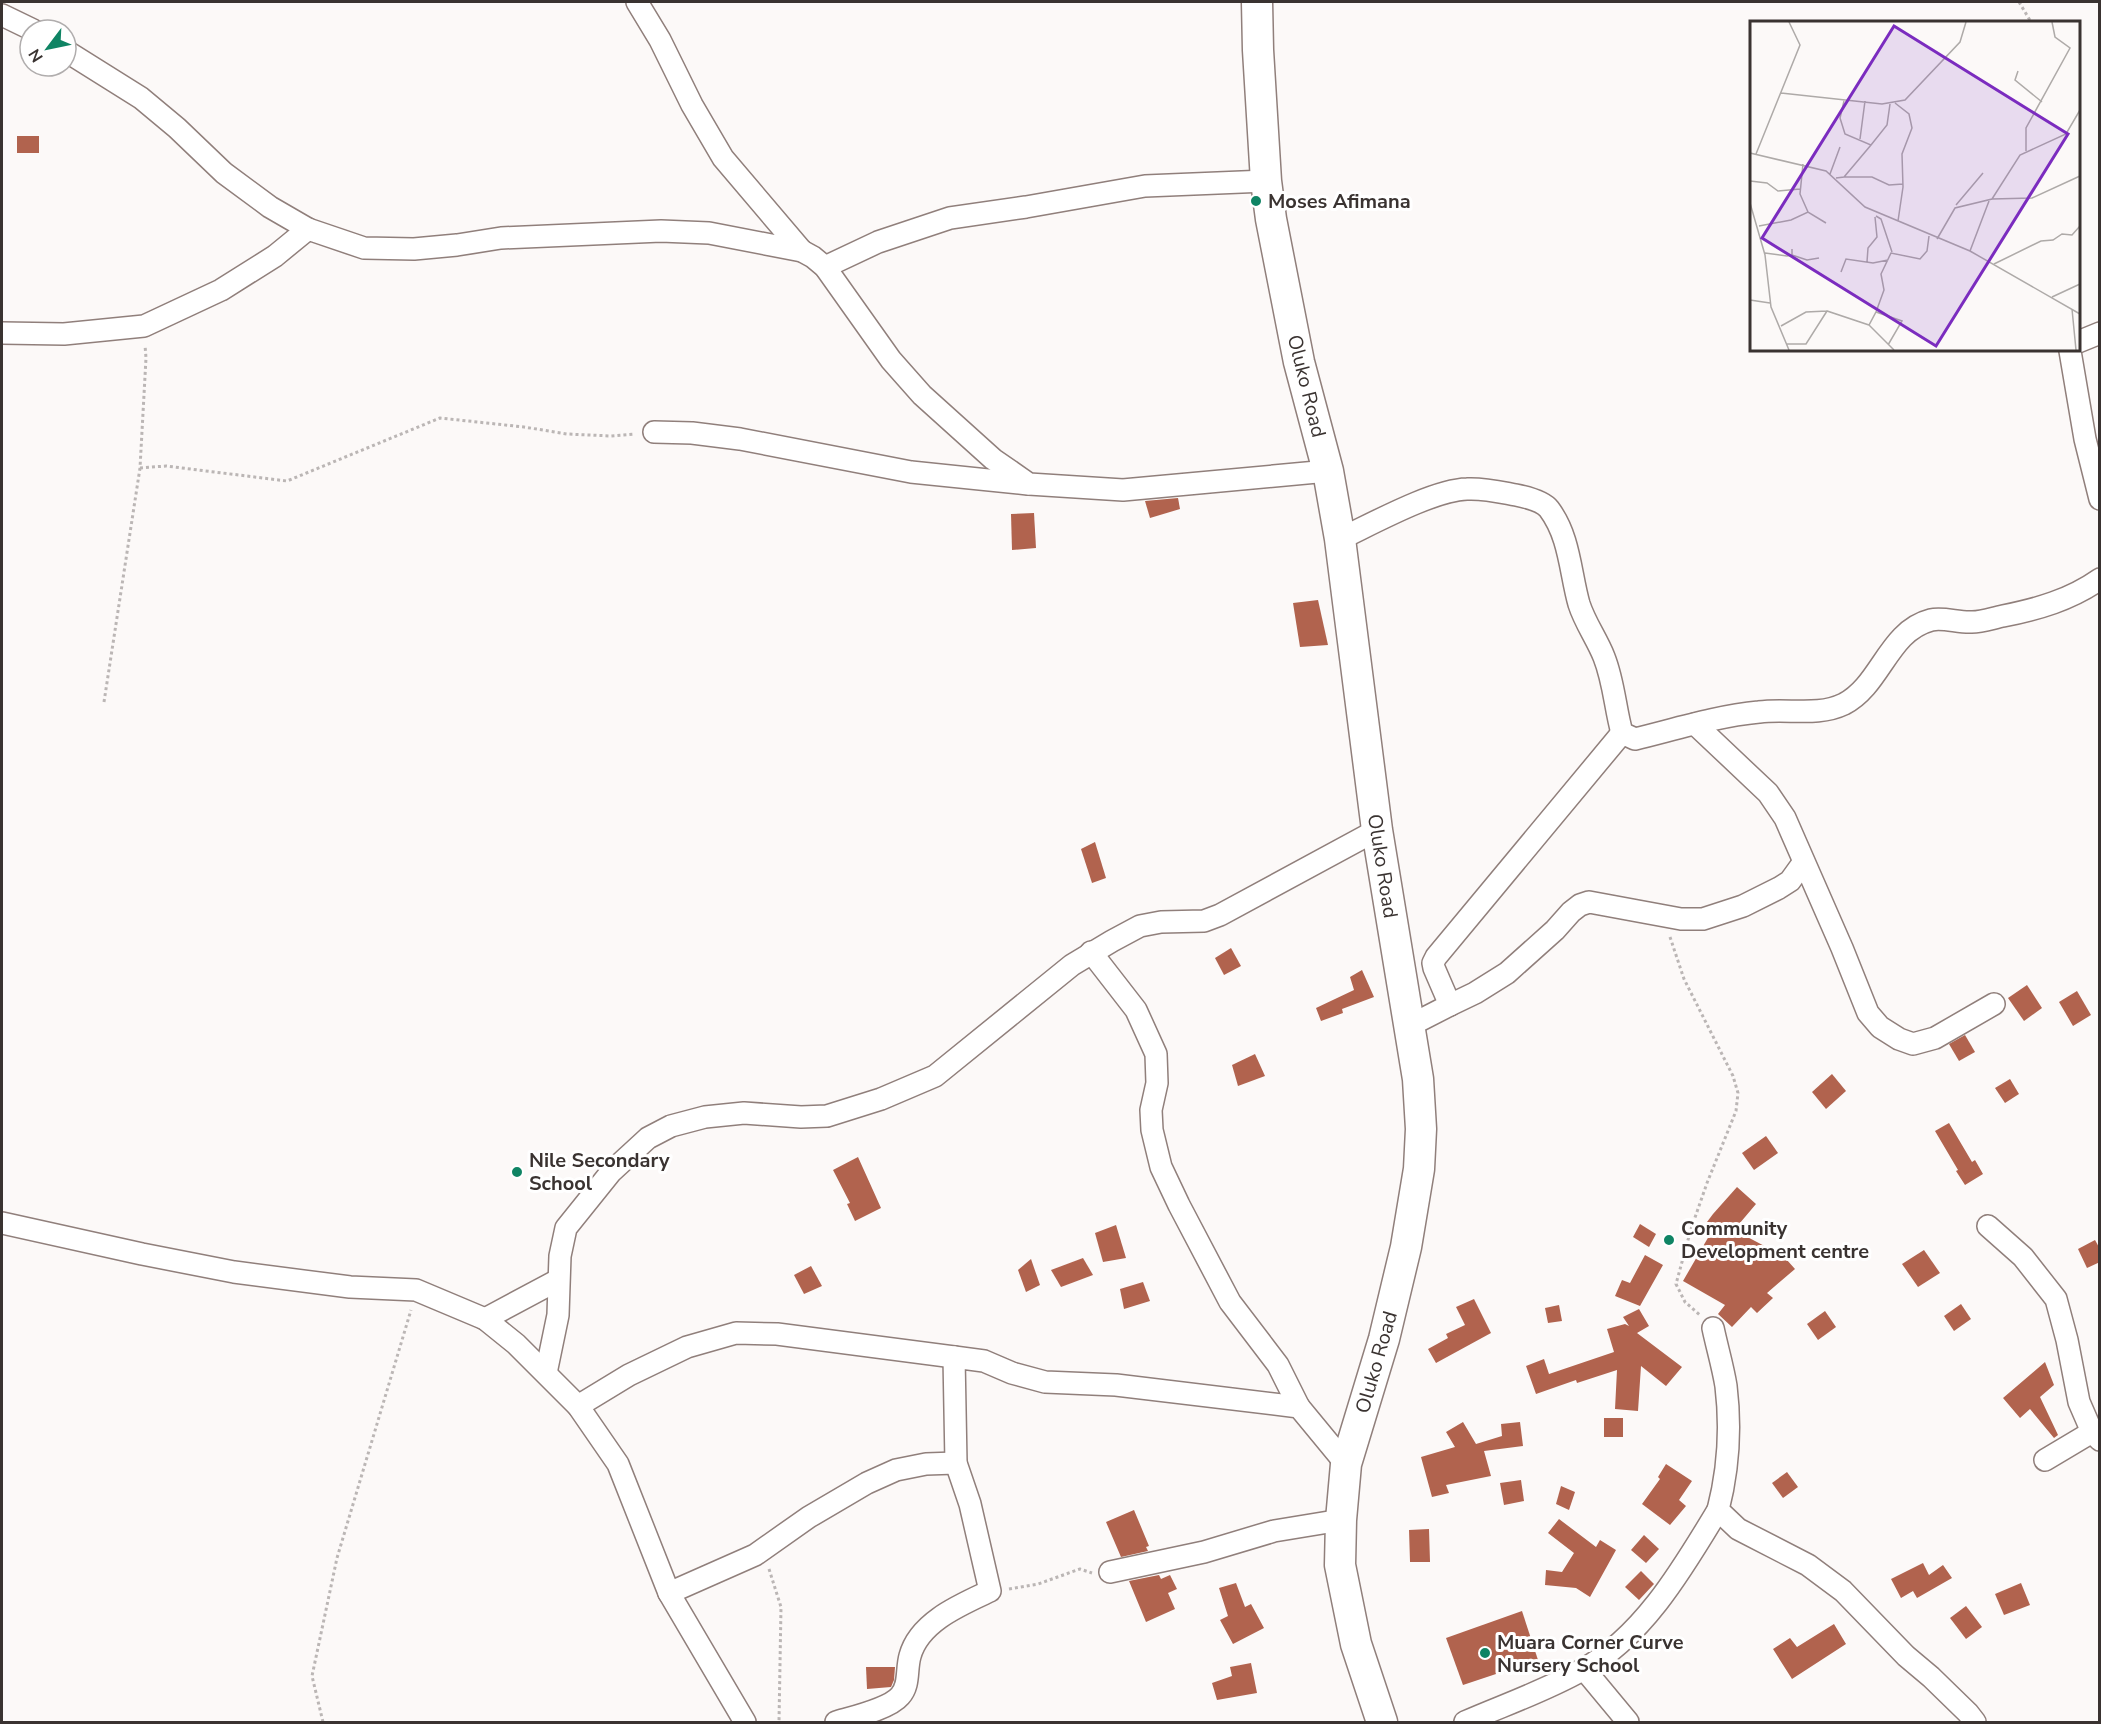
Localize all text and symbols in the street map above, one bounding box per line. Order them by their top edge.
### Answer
north arrow [18,18,78,78]
inset map [1750,21,2080,351]
text: N [24,45,49,66]
place label: Moses Afimana [1268,188,1411,215]
marker: Moses Afimana [1249,194,1263,208]
street label: Oluko Road [1281,332,1332,440]
street label: Oluko Road [1361,812,1404,920]
place label: Nile Secondary School [529,1147,670,1197]
marker: Nile Secondary School [510,1165,524,1179]
place label: Community Development centre [1681,1215,1869,1265]
marker: Community Development centre [1662,1233,1676,1247]
street label: Oluko Road [1349,1308,1404,1416]
place label: Muara Corner Curve Nursery School [1497,1629,1684,1679]
marker: Muara Corner Curve Nursery School [1478,1646,1492,1660]

